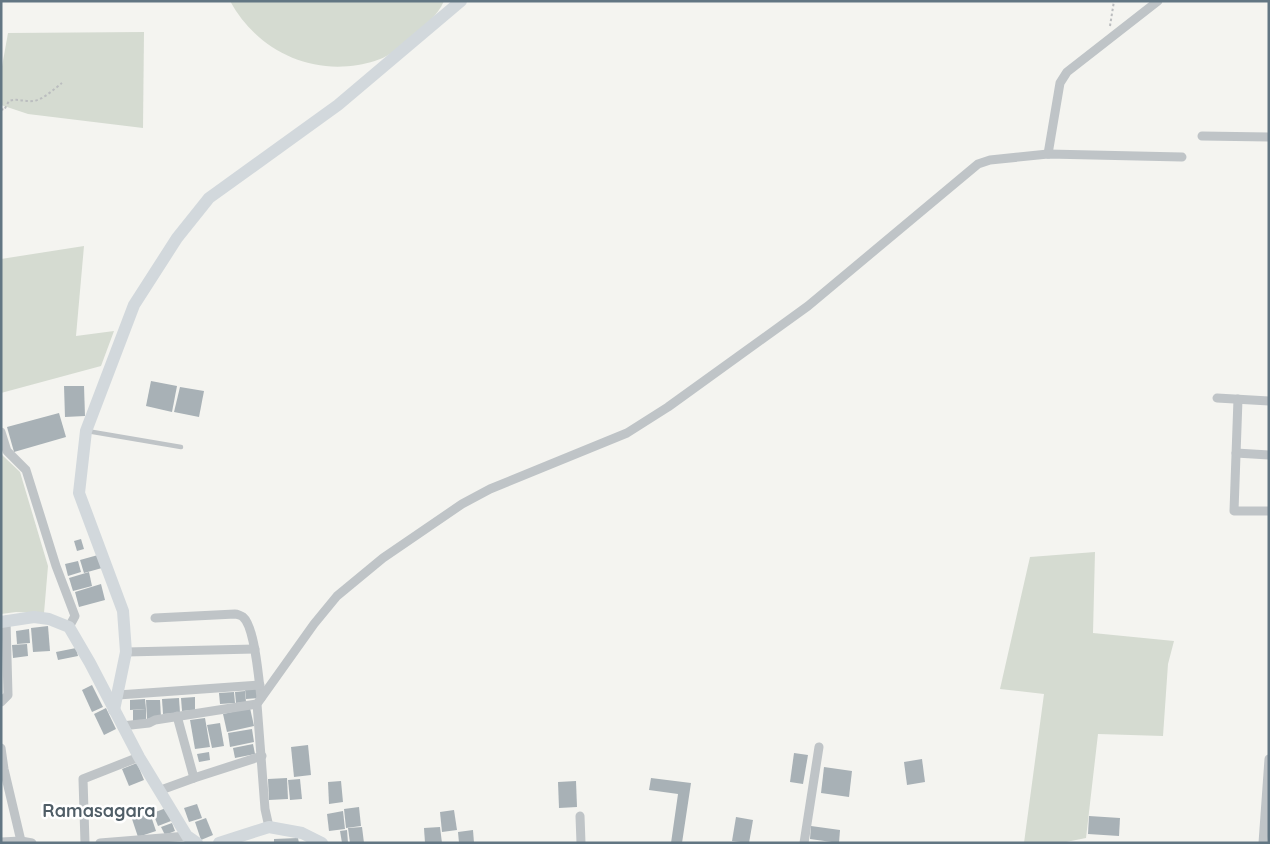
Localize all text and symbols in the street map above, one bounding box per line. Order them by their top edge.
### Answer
district label: Ramasagara [42,799,156,822]

